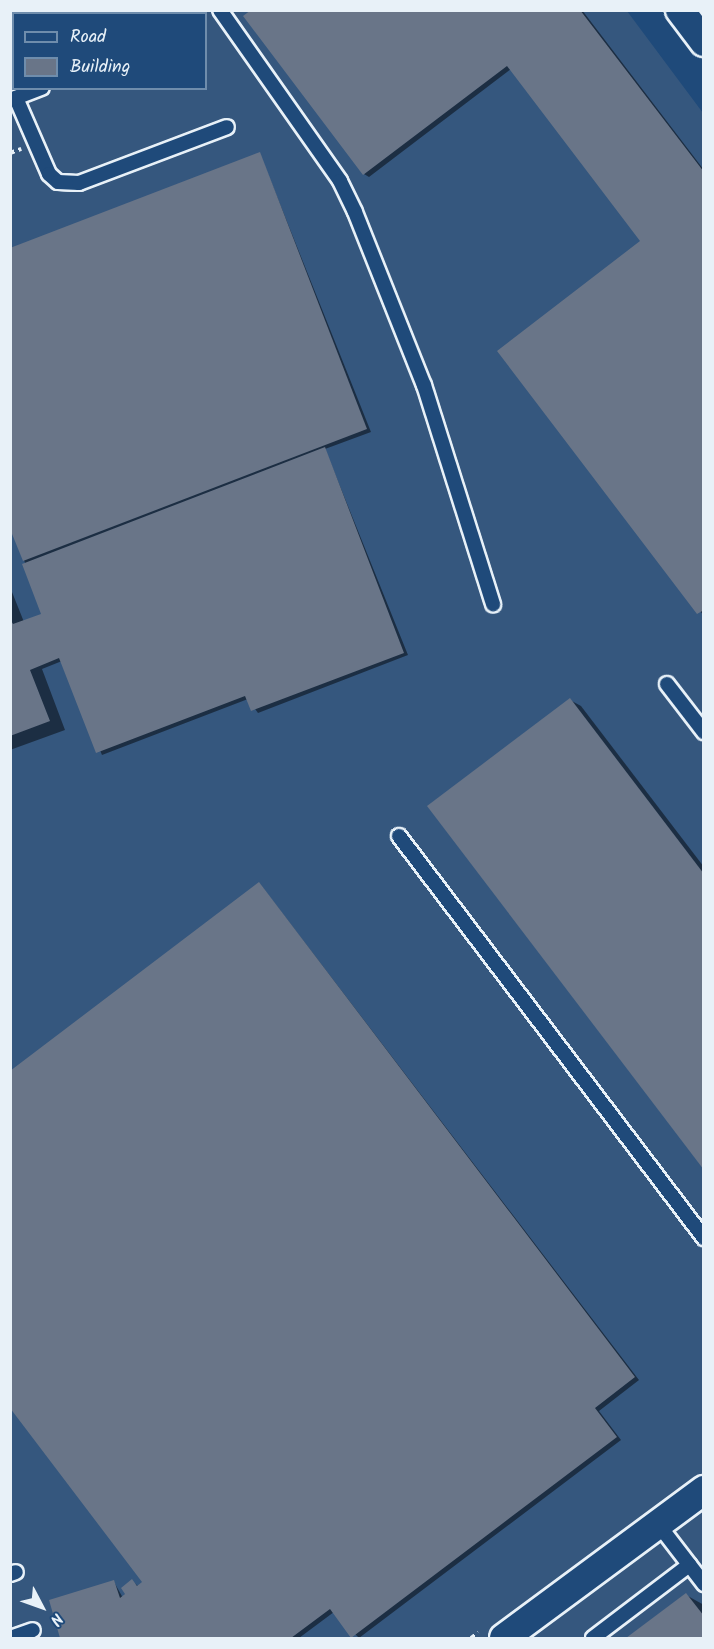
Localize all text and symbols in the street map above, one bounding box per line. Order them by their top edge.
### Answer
legend [12,12,207,90]
text: Road [70,23,106,52]
text: Building [70,53,130,82]
north arrow [12,1577,72,1637]
text: N [43,1607,69,1631]

